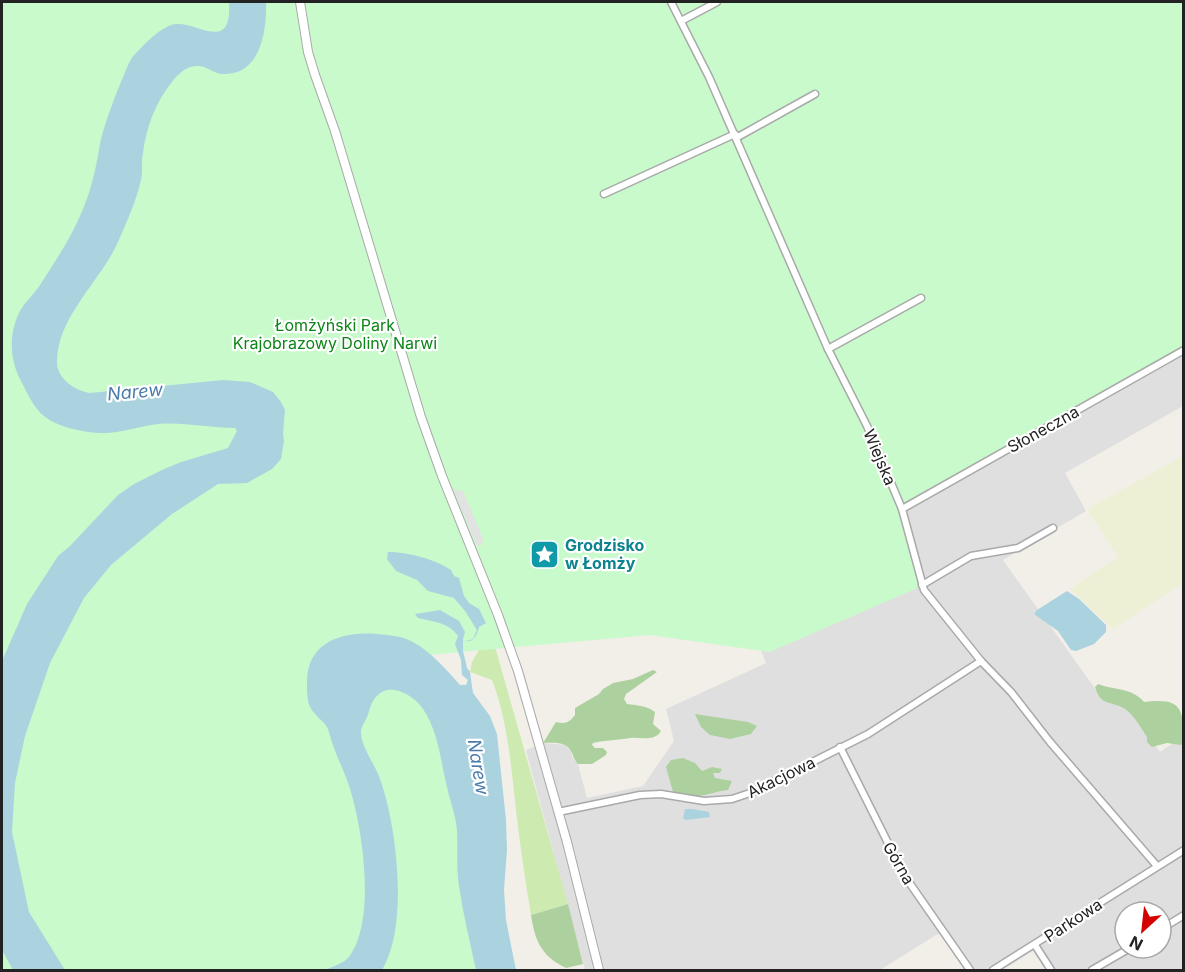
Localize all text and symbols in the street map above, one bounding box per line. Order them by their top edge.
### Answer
park label: Łomżyński Park Krajobrazowy Doliny Narwi [233,315,437,353]
water label: Narew [106,379,164,404]
street label: Słoneczna [1004,401,1082,457]
street label: Wiejska [859,426,901,488]
place label: Grodzisko w Łomży [565,535,644,573]
place icon: Grodzisko w Łomży [528,538,560,570]
water label: Narew [464,738,493,796]
street label: Akacjowa [744,752,818,802]
street label: Górna [879,838,919,888]
street label: Parkowa [1040,894,1106,946]
north arrow [1113,900,1173,960]
text: N [1126,932,1146,955]

